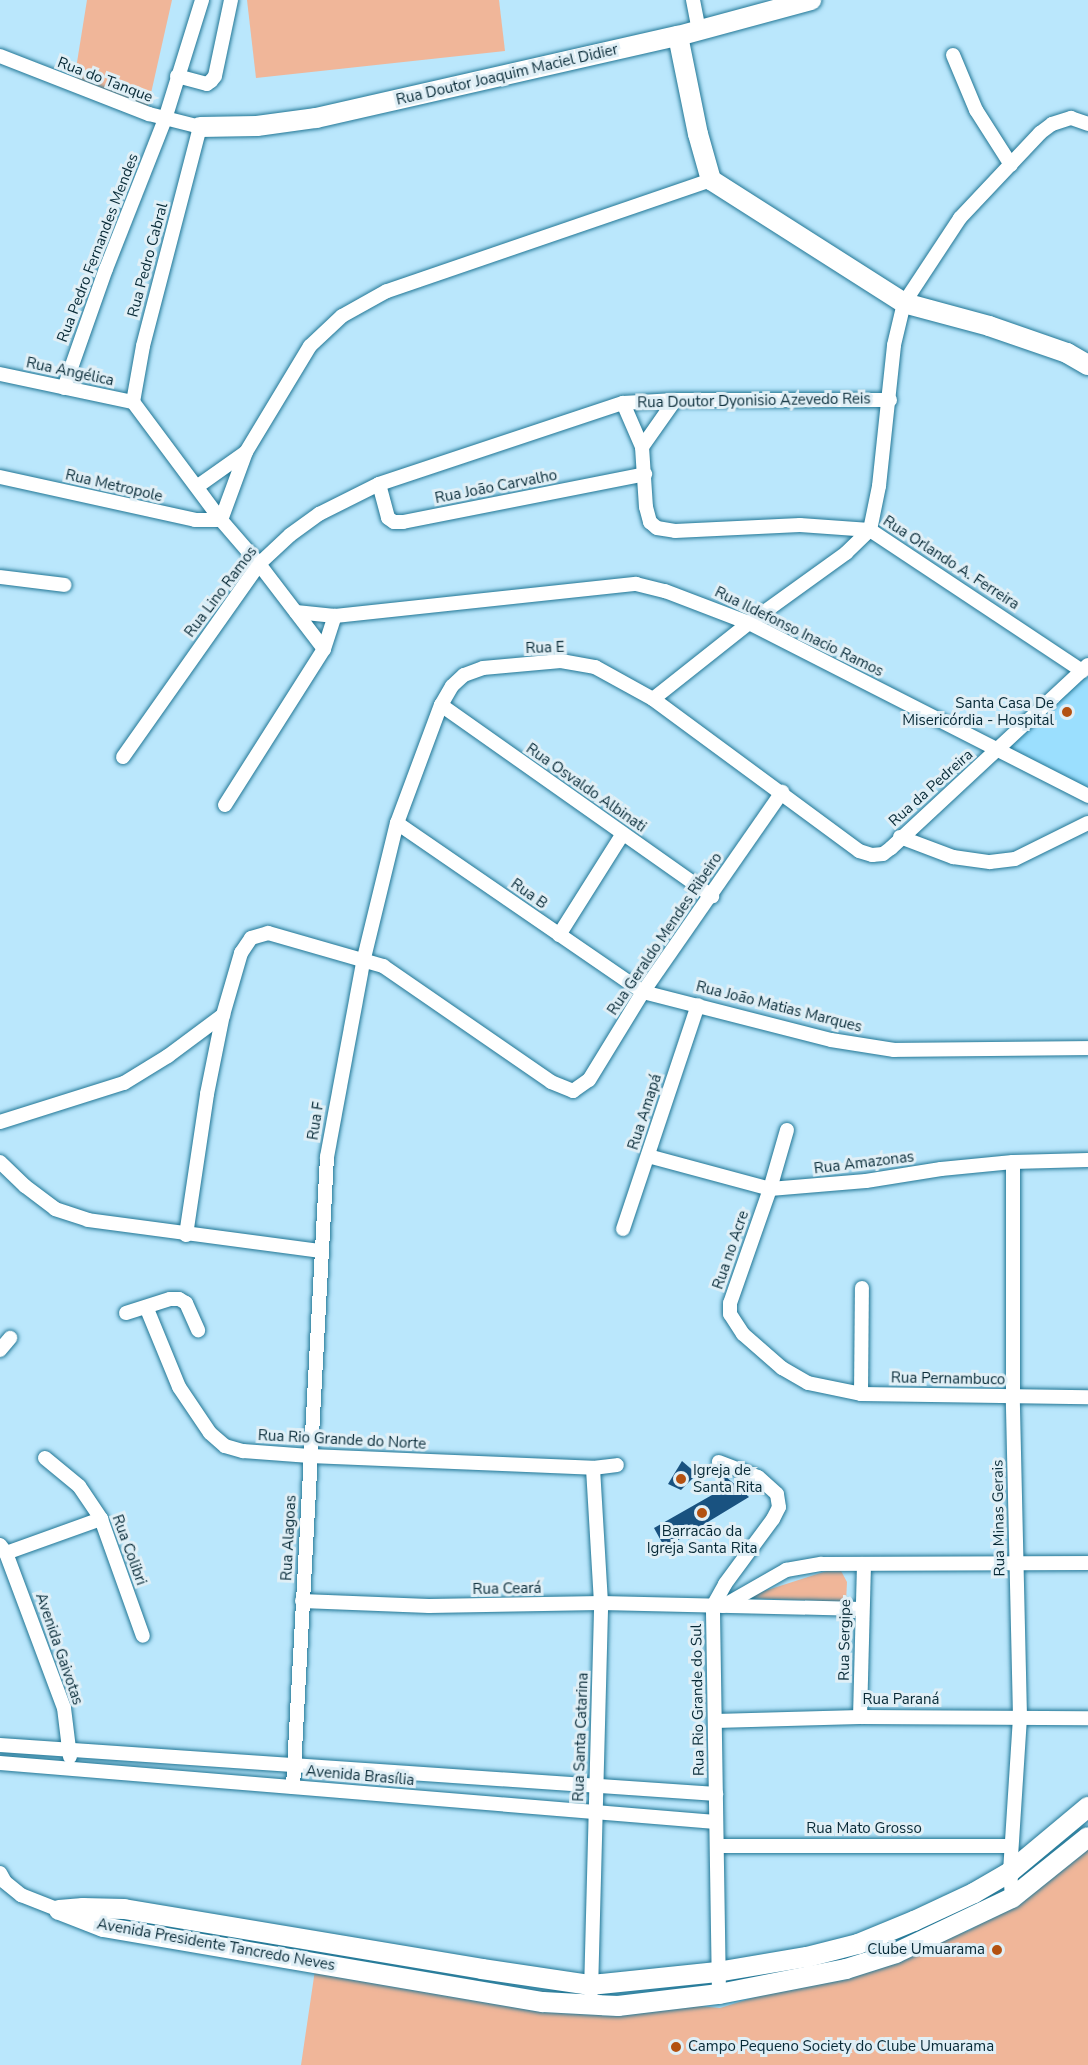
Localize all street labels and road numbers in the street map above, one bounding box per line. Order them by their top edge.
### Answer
street label: Rua Doutor Joaquim Maciel Didier [394,41,620,109]
street label: Rua do Tanque [55,54,155,106]
street label: Rua Pedro Fernandes Mendes [54,151,142,345]
street label: Rua Pedro Cabral [124,201,172,319]
street label: Rua Angélica [24,354,116,390]
street label: Rua Doutor Dyonisio Azevedo Reis [637,390,871,412]
street label: Rua Metropole [64,466,164,506]
street label: Rua João Carvalho [433,466,559,508]
street label: Rua Orlando A. Ferreira [880,512,1022,614]
street label: Rua Lino Ramos [181,543,261,641]
street label: Rua Ildefonso Inacio Ramos [712,583,886,681]
street label: Rua E [525,638,565,658]
street label: Rua Osvaldo Albinati [522,740,650,836]
street label: Rua da Pedreira [885,746,977,830]
street label: Rua Geraldo Mendes Ribeiro [604,849,726,1019]
street label: Rua B [507,875,551,913]
street label: Rua João Matias Marques [694,978,864,1036]
street label: Rua Amapá [624,1072,666,1152]
street label: Rua F [304,1101,328,1141]
street label: Rua Amazonas [813,1148,915,1178]
street label: Rua no Acre [709,1208,753,1292]
street label: Rua Pernambuco [891,1369,1005,1389]
street label: Rua Rio Grande do Norte [257,1427,427,1453]
street label: Rua Minas Gerais [989,1459,1009,1577]
street label: Rua Alagoas [278,1495,300,1581]
street label: Rua Colibri [108,1512,150,1588]
street label: Rua Ceará [472,1579,542,1599]
street label: Avenida Gaivotas [31,1591,87,1707]
street label: Rua Sergipe [835,1599,855,1681]
street label: Rua Rio Grande do Sul [688,1624,708,1776]
street label: Rua Santa Catarina [570,1672,592,1802]
street label: Rua Paraná [862,1691,940,1709]
street label: Avenida Brasília [305,1762,415,1790]
street label: Rua Mato Grosso [806,1820,922,1838]
street label: Avenida Presidente Tancredo Neves [96,1915,336,1975]

